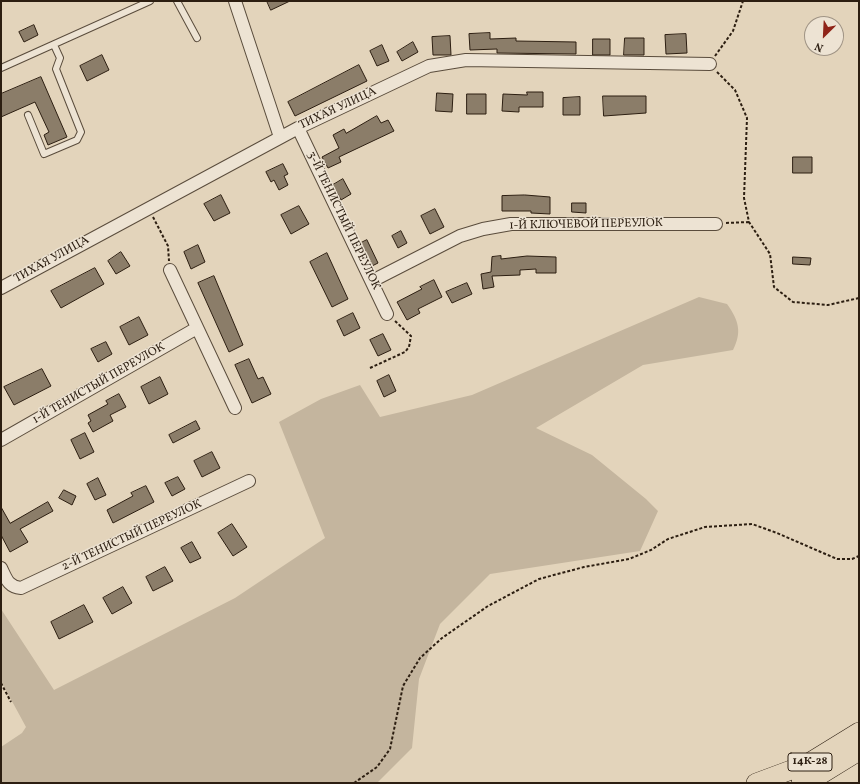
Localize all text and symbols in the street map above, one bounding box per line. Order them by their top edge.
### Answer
north arrow [804,16,844,56]
text: N [813,38,826,55]
street label: ТИХАЯ УЛИЦА [297,85,379,133]
street label: 3-Й ТЕНИСТЫЙ ПЕРЕУЛОК [303,149,383,293]
street label: 1-Й КЛЮЧЕВОЙ ПЕРЕУЛОК [509,216,663,234]
street label: ТИХАЯ УЛИЦА [12,233,92,287]
street label: 1-Й ТЕНИСТЫЙ ПЕРЕУЛОК [30,340,168,428]
street label: 2-Й ТЕНИСТЫЙ ПЕРЕУЛОК [60,497,204,575]
road number: 14К-28 [788,753,832,771]

